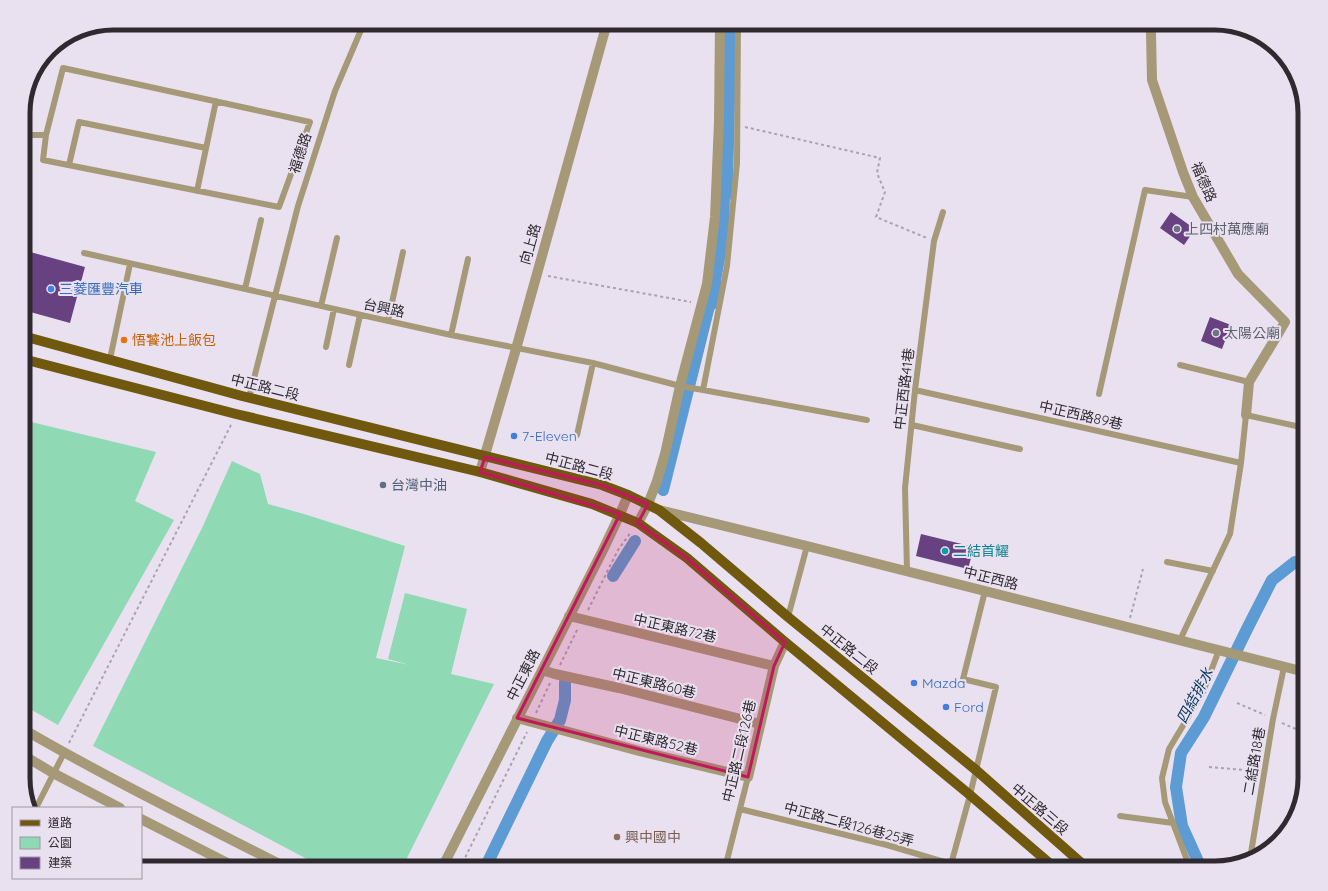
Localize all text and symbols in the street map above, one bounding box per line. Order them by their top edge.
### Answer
street label: 福德路 [285,130,315,176]
street label: 福德路 [1187,159,1221,205]
place label: 上四村萬應廟 [1185,220,1269,238]
street label: 向上路 [516,221,544,267]
marker: 上四村萬應廟 [1172,224,1182,234]
place label: 三菱匯豐汽車 [59,280,143,298]
marker: 三菱匯豐汽車 [46,284,56,294]
street label: 台興路 [362,295,406,321]
place label: 太陽公廟 [1224,324,1280,342]
marker: 太陽公廟 [1211,328,1221,338]
place label: 悟饕池上飯包 [132,331,216,349]
marker: 悟饕池上飯包 [119,335,129,345]
street label: 中正西路41巷 [890,347,918,431]
street label: 中正路二段 [229,370,301,404]
street label: 中正西路89巷 [1037,397,1125,433]
place label: 7-Eleven [522,427,577,445]
marker: 7-Eleven [509,431,519,441]
street label: 中正路二段 [543,448,615,484]
place label: 台灣中油 [391,476,447,494]
marker: 台灣中油 [378,480,388,490]
place label: 二結首耀 [953,542,1009,560]
marker: 二結首耀 [940,546,950,556]
street label: 中正西路 [962,562,1020,594]
street label: 中正東路72巷 [632,610,718,646]
street label: 中正路二段 [816,620,882,678]
street label: 中正東路 [502,646,544,704]
street label: 中正東路60巷 [610,664,698,702]
water label: 四結排水 [1172,664,1217,727]
place label: Mazda [922,674,966,692]
marker: Mazda [909,678,919,688]
street label: 中正路二段126巷 [718,698,760,804]
place label: Ford [954,698,984,716]
marker: Ford [941,702,951,712]
street label: 中正東路52巷 [612,721,700,759]
street label: 二結路18巷 [1239,726,1269,796]
street label: 中正路三段 [1008,779,1072,839]
street label: 中正路二段126巷25弄 [782,798,916,850]
legend [12,807,142,879]
text: 道路 [48,815,72,830]
place label: 興中國中 [625,828,681,846]
marker: 興中國中 [612,832,622,842]
text: 公園 [48,835,72,850]
text: 建築 [48,855,72,870]

